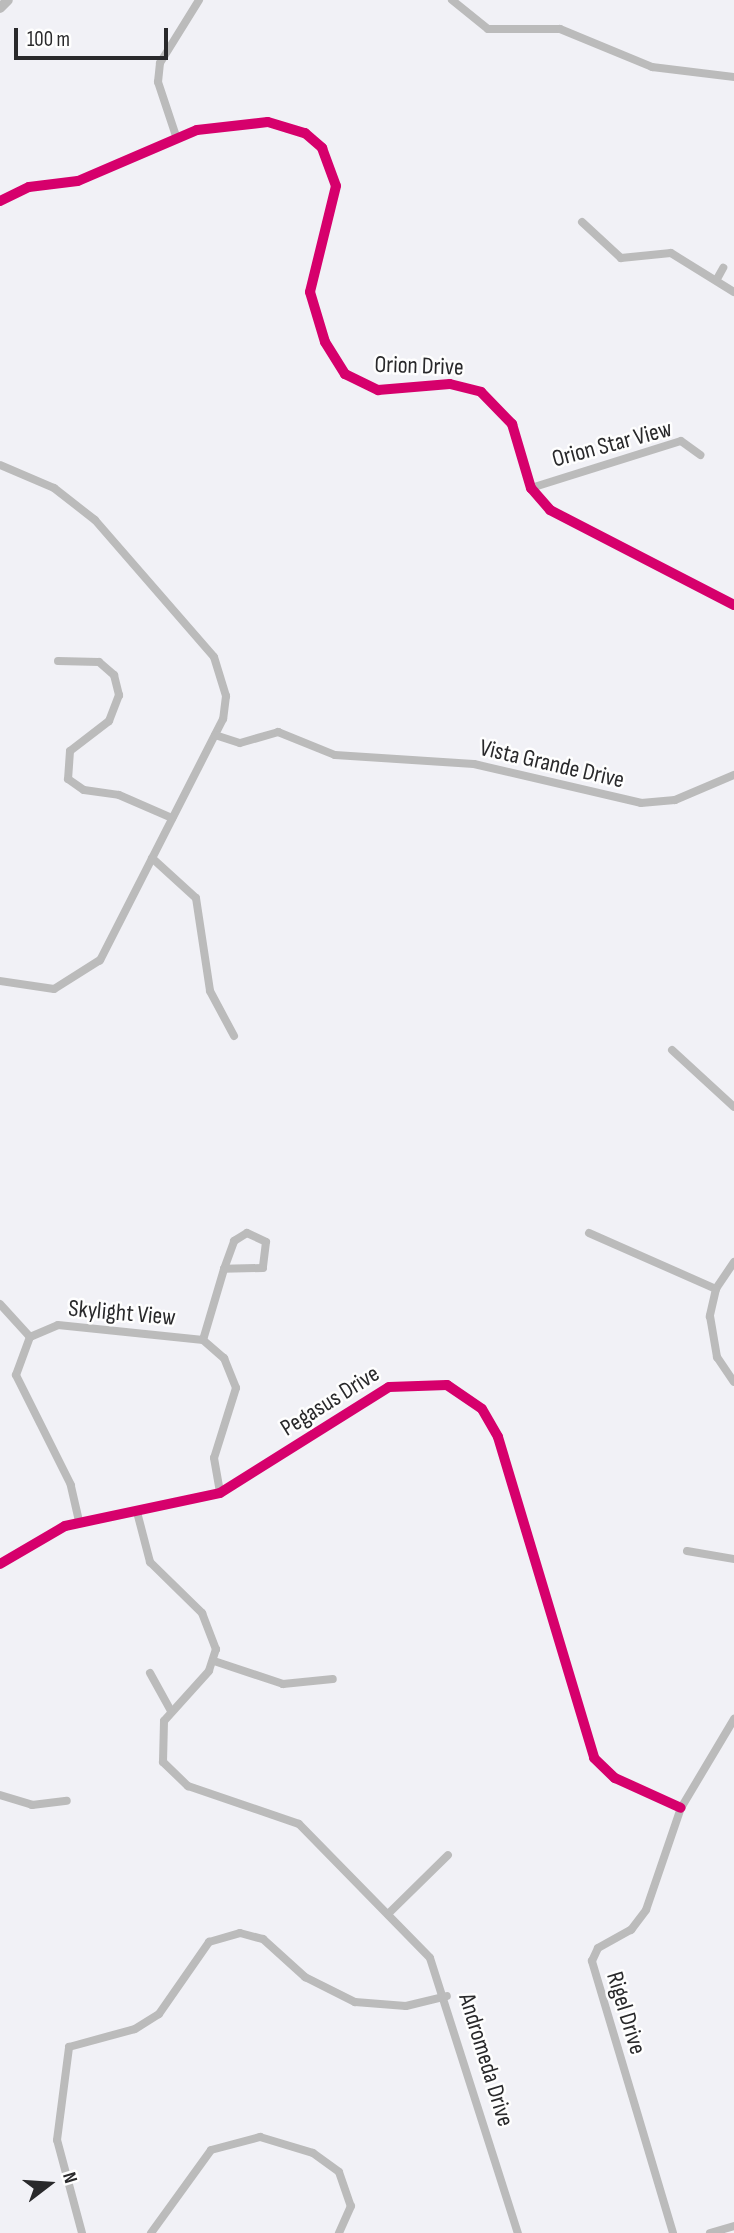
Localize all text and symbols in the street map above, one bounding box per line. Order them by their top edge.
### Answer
scale bar [18,14,172,58]
text: 100 m [27,27,70,52]
street label: Orion Drive [374,350,464,382]
street label: Orion Star View [549,414,675,474]
street label: Vista Grande Drive [477,733,627,795]
street label: Skylight View [67,1294,177,1332]
street label: Pegasus Drive [275,1359,385,1443]
street label: Rigel Drive [600,1968,652,2058]
street label: Andromeda Drive [452,1990,520,2130]
north arrow [14,2149,84,2219]
text: N [57,2169,82,2186]

